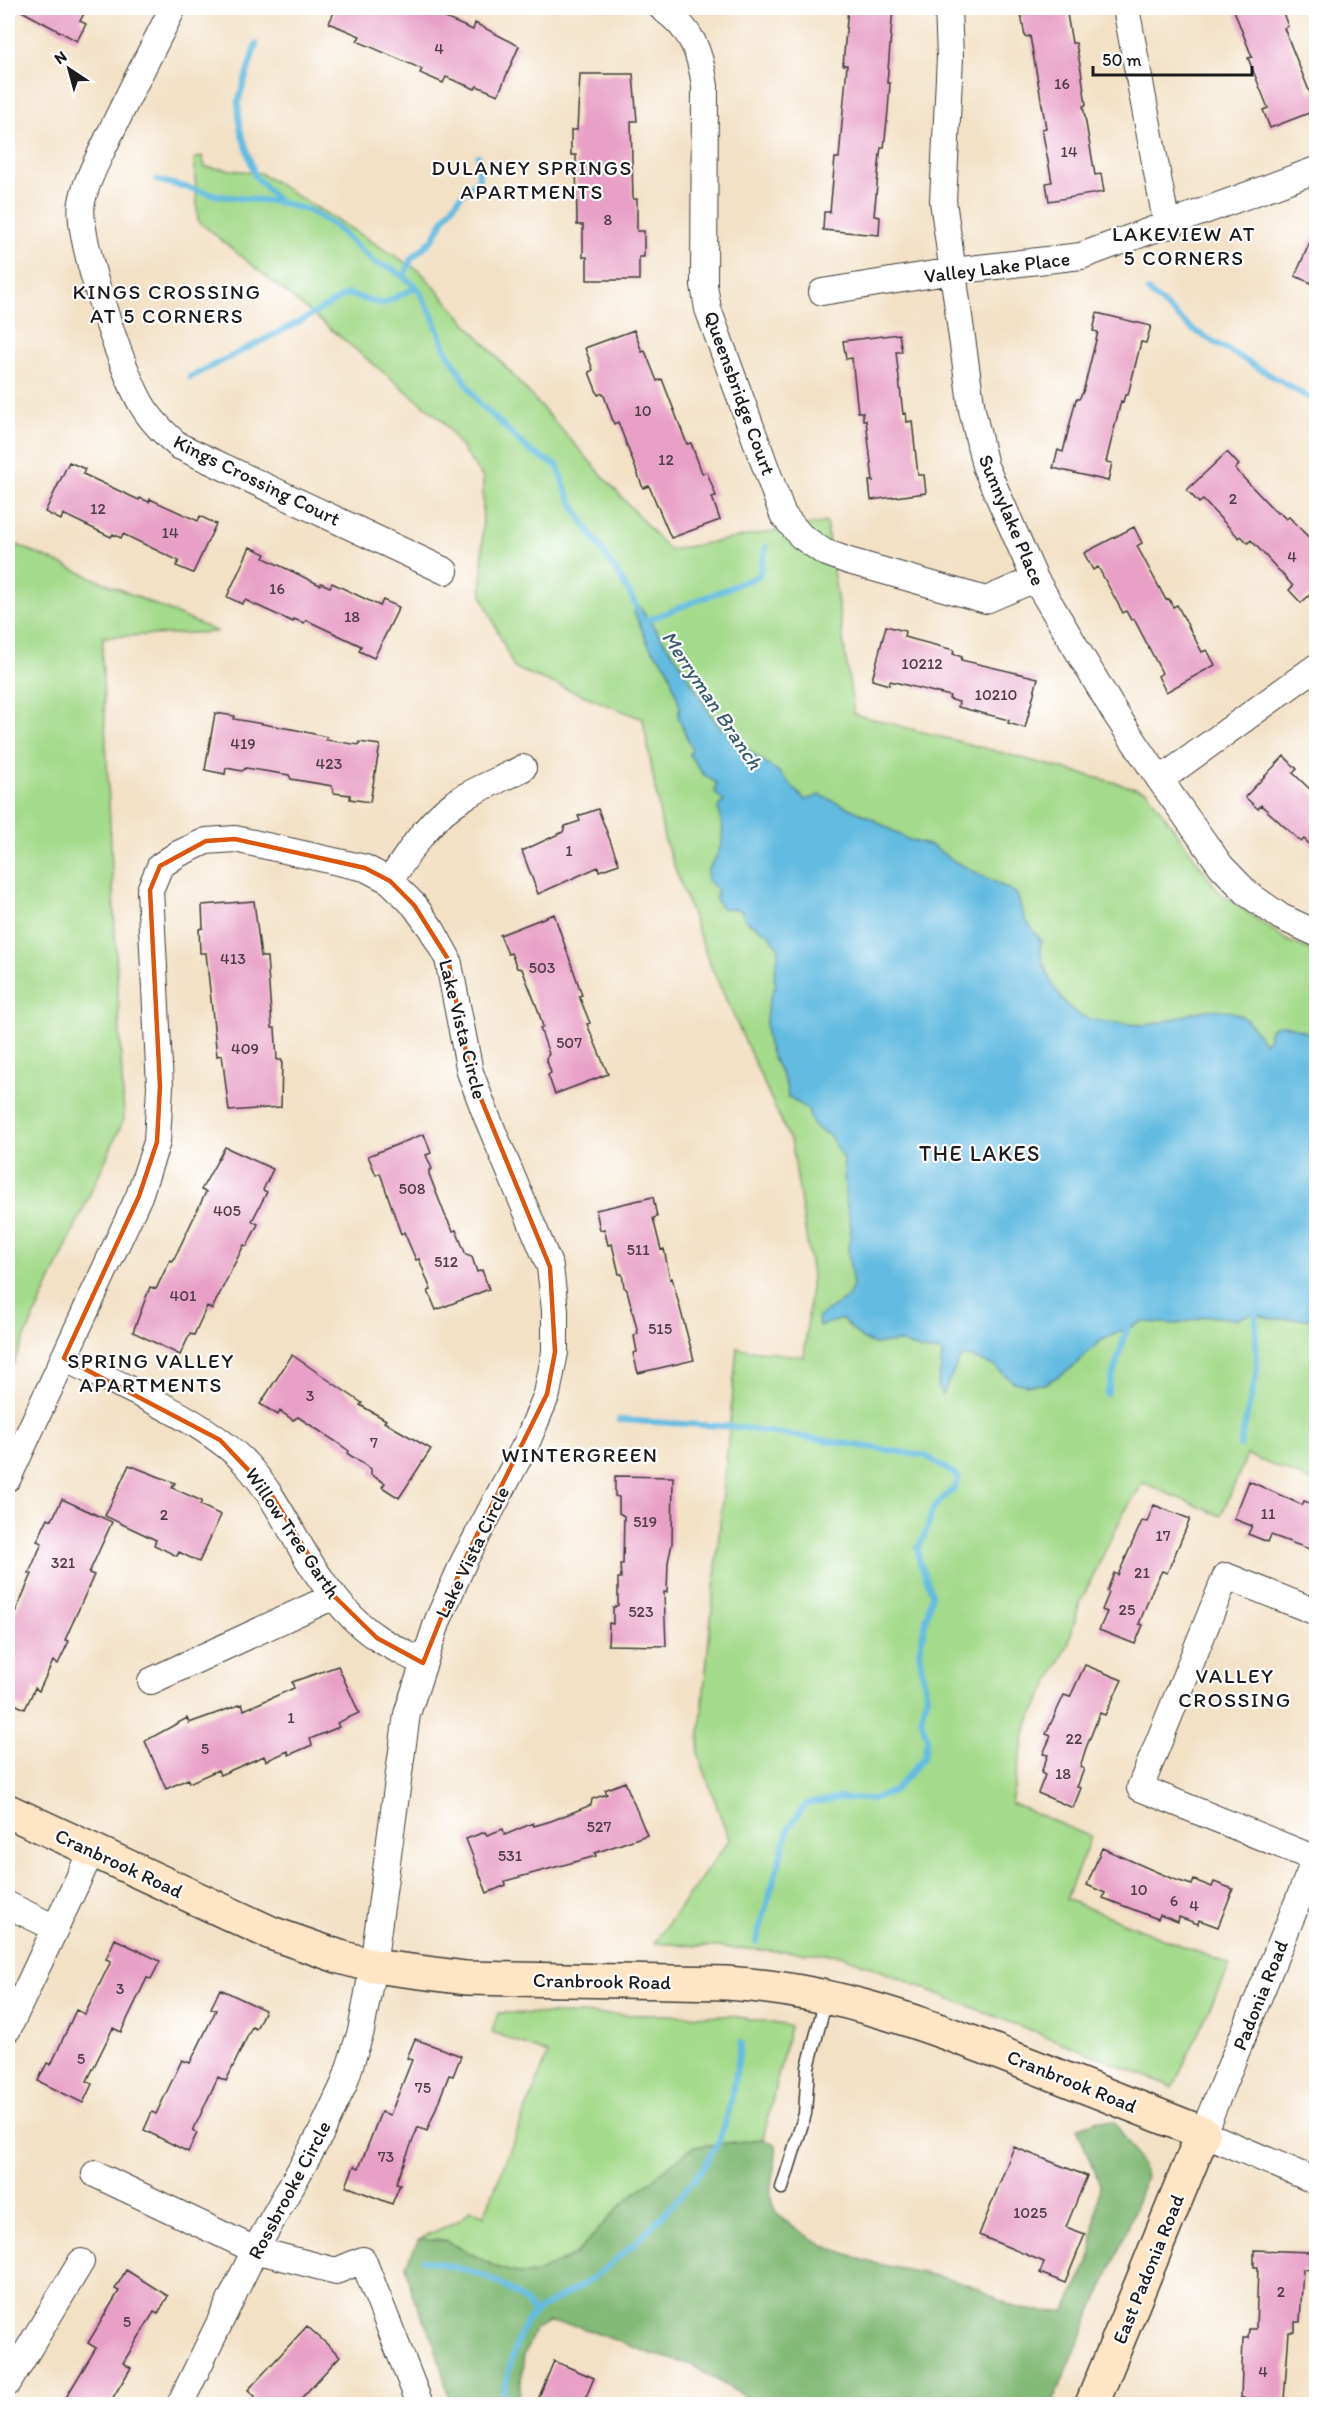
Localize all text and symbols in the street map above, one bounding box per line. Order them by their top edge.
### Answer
north arrow [39,39,99,99]
house number: 4 [434,39,444,58]
scale bar [1093,39,1252,77]
text: N [51,46,70,68]
text: 50 m [1102,49,1142,71]
house number: 16 [1054,74,1070,93]
house number: 14 [1060,142,1078,161]
district label: DULANEY SPRINGS APARTMENTS [431,155,633,204]
house number: 8 [604,210,613,229]
district label: LAKEVIEW AT 5 CORNERS [1112,221,1256,270]
street label: Valley Lake Place [923,246,1071,288]
district label: KINGS CROSSING AT 5 CORNERS [73,279,261,328]
street label: Queensbridge Court [699,308,781,479]
house number: 10 [634,401,652,420]
street label: Kings Crossing Court [170,429,344,531]
house number: 12 [658,450,675,469]
street label: Sunnylake Place [974,451,1050,589]
house number: 2 [1229,489,1238,508]
house number: 12 [90,499,107,518]
house number: 14 [161,523,179,542]
house number: 4 [1287,547,1297,566]
house number: 16 [269,579,285,598]
house number: 18 [344,607,360,626]
water label: Merryman Branch [657,626,769,775]
house number: 10212 [901,654,943,673]
house number: 10210 [975,685,1017,704]
house number: 419 [230,734,256,753]
house number: 423 [316,754,343,773]
house number: 1 [565,841,573,860]
house number: 413 [220,949,246,968]
street label: Lake Vista Circle [434,957,492,1101]
house number: 503 [529,958,556,977]
house number: 507 [556,1033,582,1052]
house number: 409 [231,1039,259,1058]
district label: THE LAKES [919,1140,1041,1167]
house number: 508 [398,1179,426,1198]
house number: 405 [213,1201,241,1220]
house number: 511 [626,1240,650,1259]
house number: 512 [434,1252,459,1271]
house number: 401 [170,1286,197,1305]
house number: 515 [648,1319,672,1338]
district label: SPRING VALLEY APARTMENTS [67,1348,235,1397]
house number: 3 [306,1386,315,1405]
house number: 7 [370,1433,378,1452]
district label: WINTERGREEN [501,1442,659,1467]
street label: Willow Tree Garth [240,1463,346,1603]
street label: Lake Vista Circle [430,1482,514,1622]
house number: 11 [1261,1504,1276,1523]
house number: 2 [160,1505,169,1524]
house number: 519 [633,1512,657,1531]
house number: 17 [1155,1526,1171,1545]
house number: 321 [51,1553,76,1572]
house number: 21 [1134,1563,1150,1582]
house number: 25 [1119,1600,1135,1619]
house number: 523 [628,1602,654,1621]
district label: VALLEY CROSSING [1178,1663,1292,1712]
house number: 1 [287,1708,295,1727]
house number: 22 [1066,1729,1083,1748]
house number: 5 [201,1739,209,1758]
house number: 18 [1055,1764,1071,1783]
house number: 527 [587,1817,611,1836]
street label: Cranbrook Road [51,1823,187,1903]
house number: 531 [498,1846,523,1865]
house number: 10 [1130,1880,1148,1899]
house number: 6 [1170,1891,1178,1910]
house number: 4 [1189,1896,1199,1915]
street label: Padonia Road [1227,1936,1293,2054]
street label: Cranbrook Road [533,1968,671,1994]
house number: 3 [116,1979,125,1998]
street label: Cranbrook Road [1004,2044,1141,2118]
house number: 5 [77,2049,85,2068]
house number: 75 [415,2078,431,2097]
street label: Rossbrooke Circle [242,2117,336,2263]
house number: 73 [378,2147,395,2166]
street label: East Padonia Road [1107,2191,1189,2347]
house number: 1025 [1013,2203,1047,2222]
house number: 2 [1277,2282,1286,2301]
house number: 5 [123,2312,131,2331]
house number: 4 [1258,2362,1268,2381]

